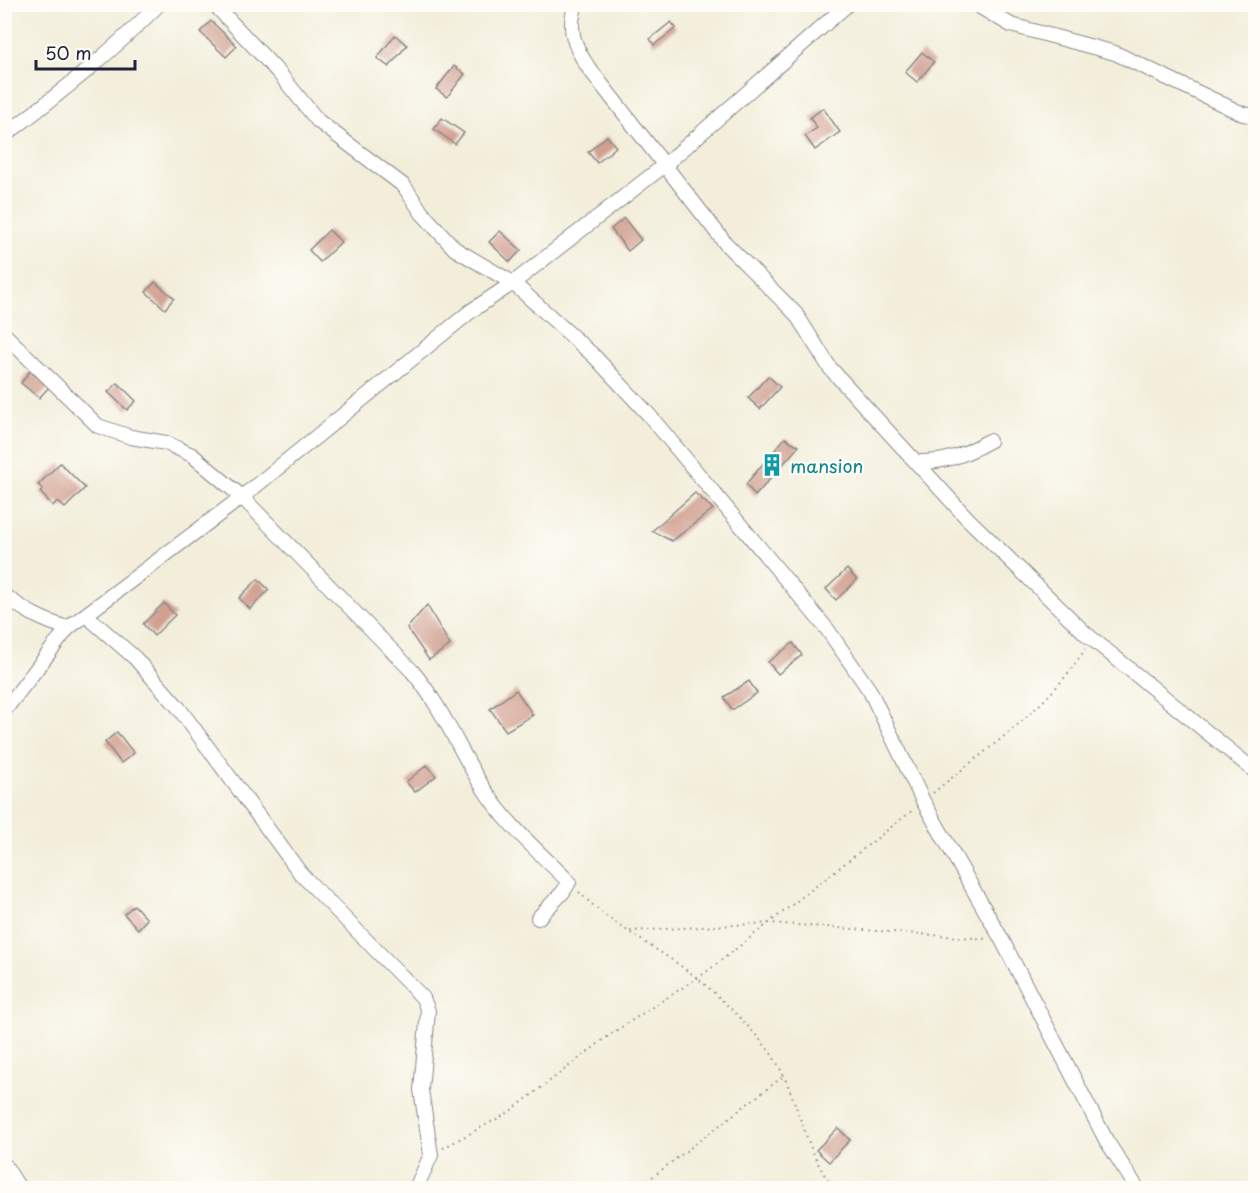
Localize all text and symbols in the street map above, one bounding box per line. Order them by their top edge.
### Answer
scale bar [36,33,135,71]
text: 50 m [45,39,92,66]
building icon: mansion [759,452,785,478]
place label: mansion [790,452,863,479]

